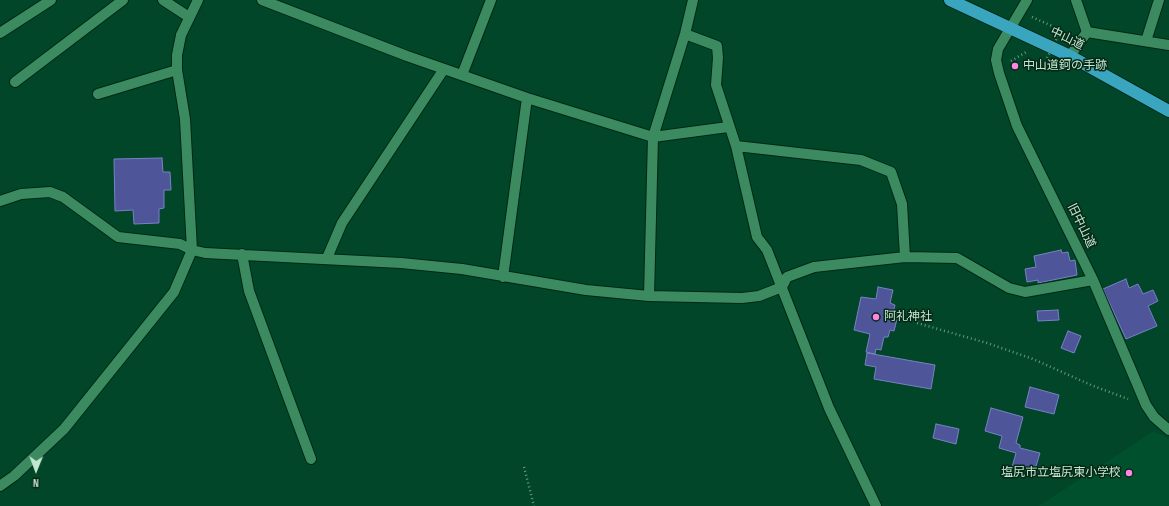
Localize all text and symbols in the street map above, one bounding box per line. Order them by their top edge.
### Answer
street label: 中山道 [1048,25,1086,53]
place label: 中山道鈳の手跡 [1023,59,1107,73]
marker: 中山道鈳の手跡 [1010,61,1020,71]
street label: 旧中山道 [1064,201,1098,251]
place label: 阿礼神社 [884,310,932,324]
marker: 阿礼神社 [871,312,881,322]
north arrow [16,450,56,490]
place label: 塩尻市立塩尻東小学校 [1001,466,1121,480]
marker: 塩尻市立塩尻東小学校 [1124,468,1134,478]
text: N [33,476,39,489]

